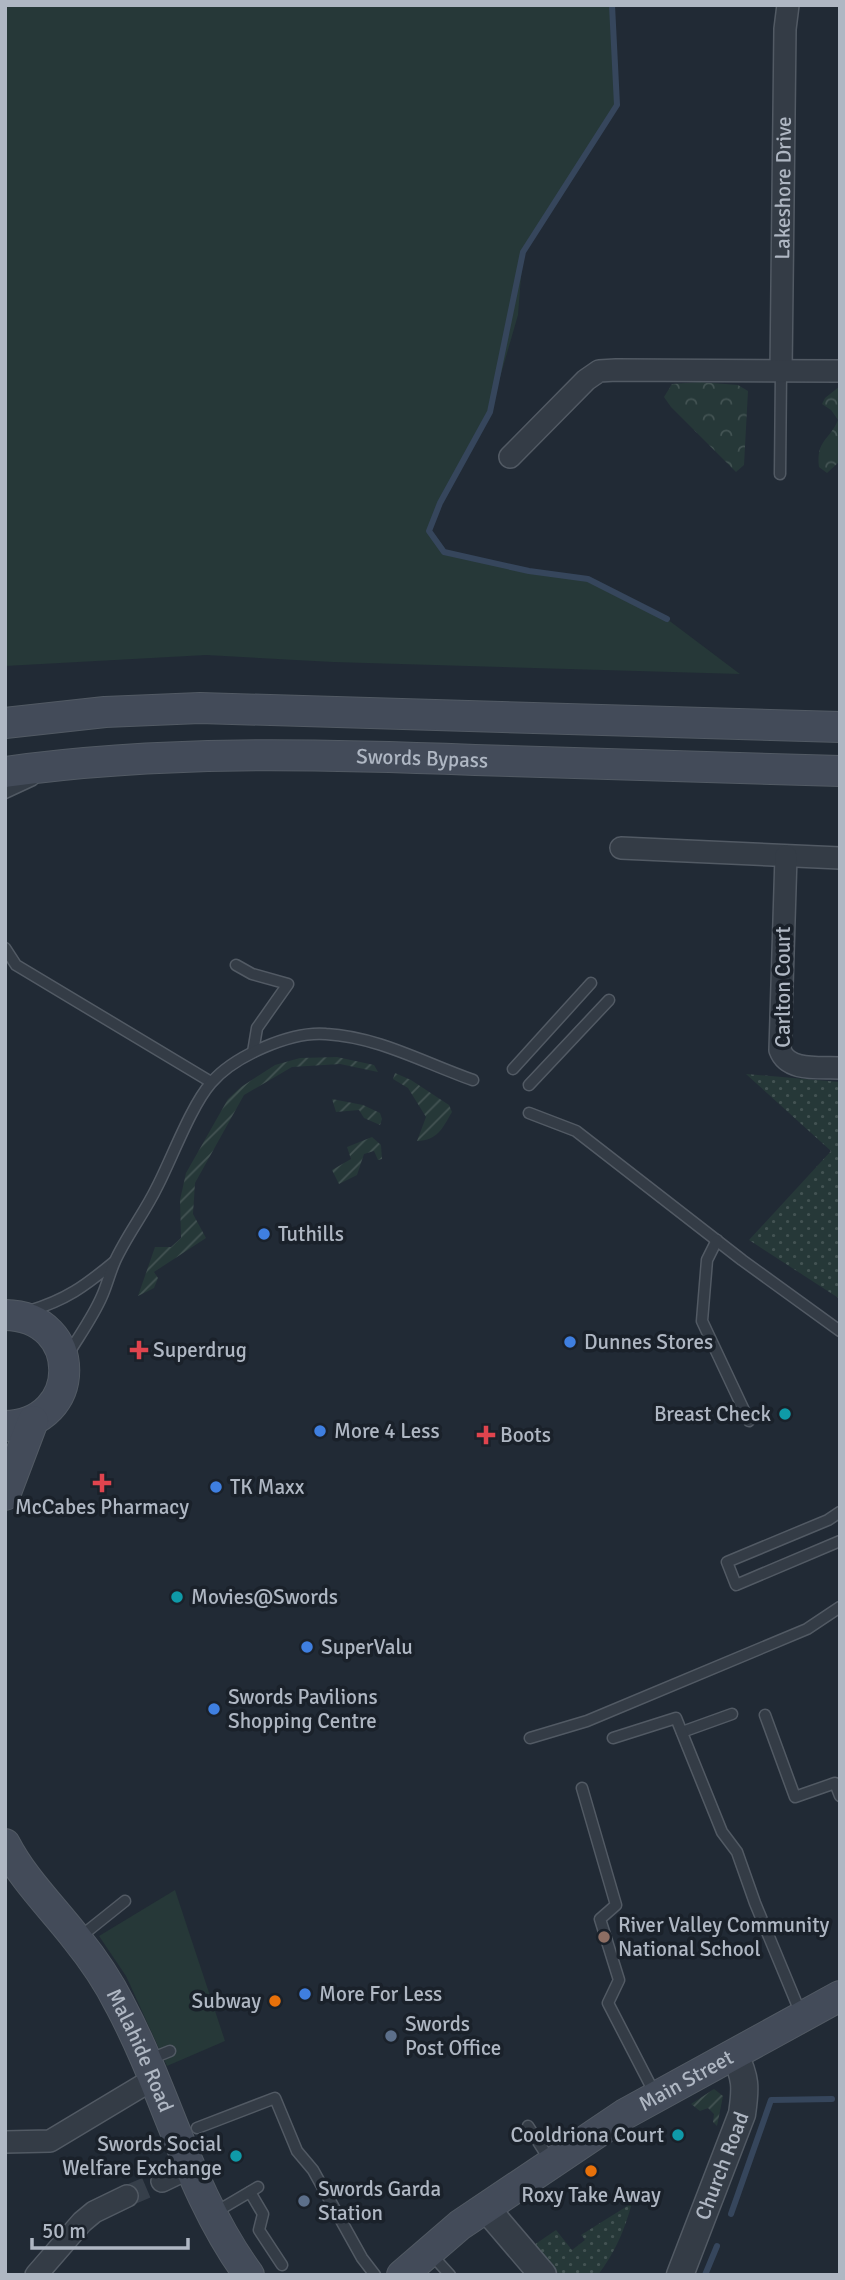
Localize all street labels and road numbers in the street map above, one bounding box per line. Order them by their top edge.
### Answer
street label: Lakeshore Drive [769,116,797,260]
street label: Swords Bypass [356,743,489,773]
street label: Carlton Court [770,926,796,1048]
street label: Malahide Road [101,1984,179,2116]
street label: Main Street [634,2044,738,2117]
street label: Church Road [689,2108,755,2224]

